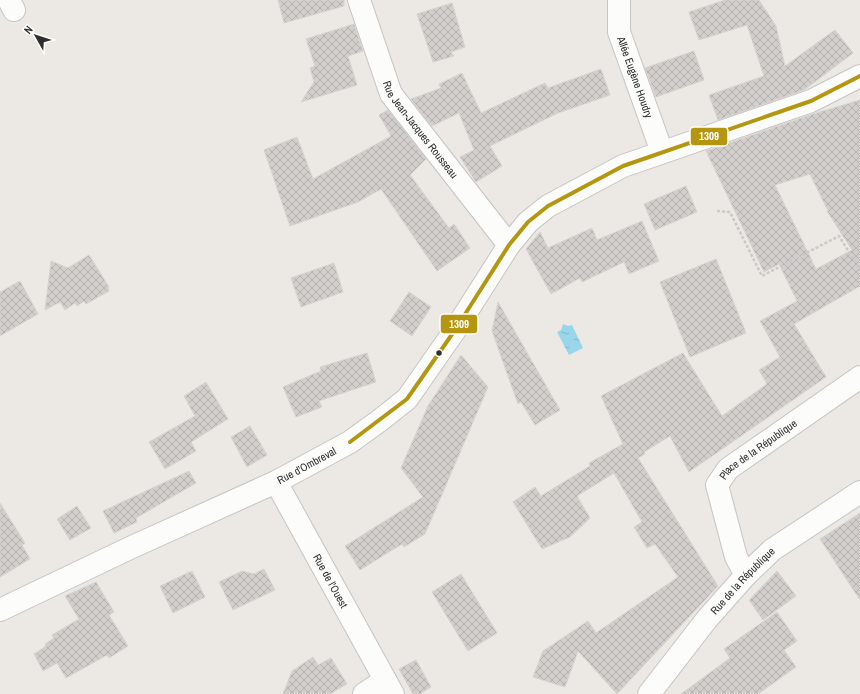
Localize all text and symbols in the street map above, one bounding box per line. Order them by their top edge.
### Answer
north arrow [16,16,56,56]
text: N [21,23,36,37]
street label: Allée Eugène Houdry [614,34,656,120]
street label: Rue Jean-Jacques Rousseau [380,79,461,181]
line badge: 1309 [690,127,728,146]
text: 1309 [699,129,719,143]
line badge: 1309 [440,314,478,334]
text: 1309 [449,317,469,331]
unlabelled marker [434,348,444,358]
street label: Place de la République [716,416,800,482]
street label: Rue d'Ombreval [275,444,339,487]
street label: Rue de la République [707,544,778,617]
street label: Rue de l'Ouest [310,551,351,611]

